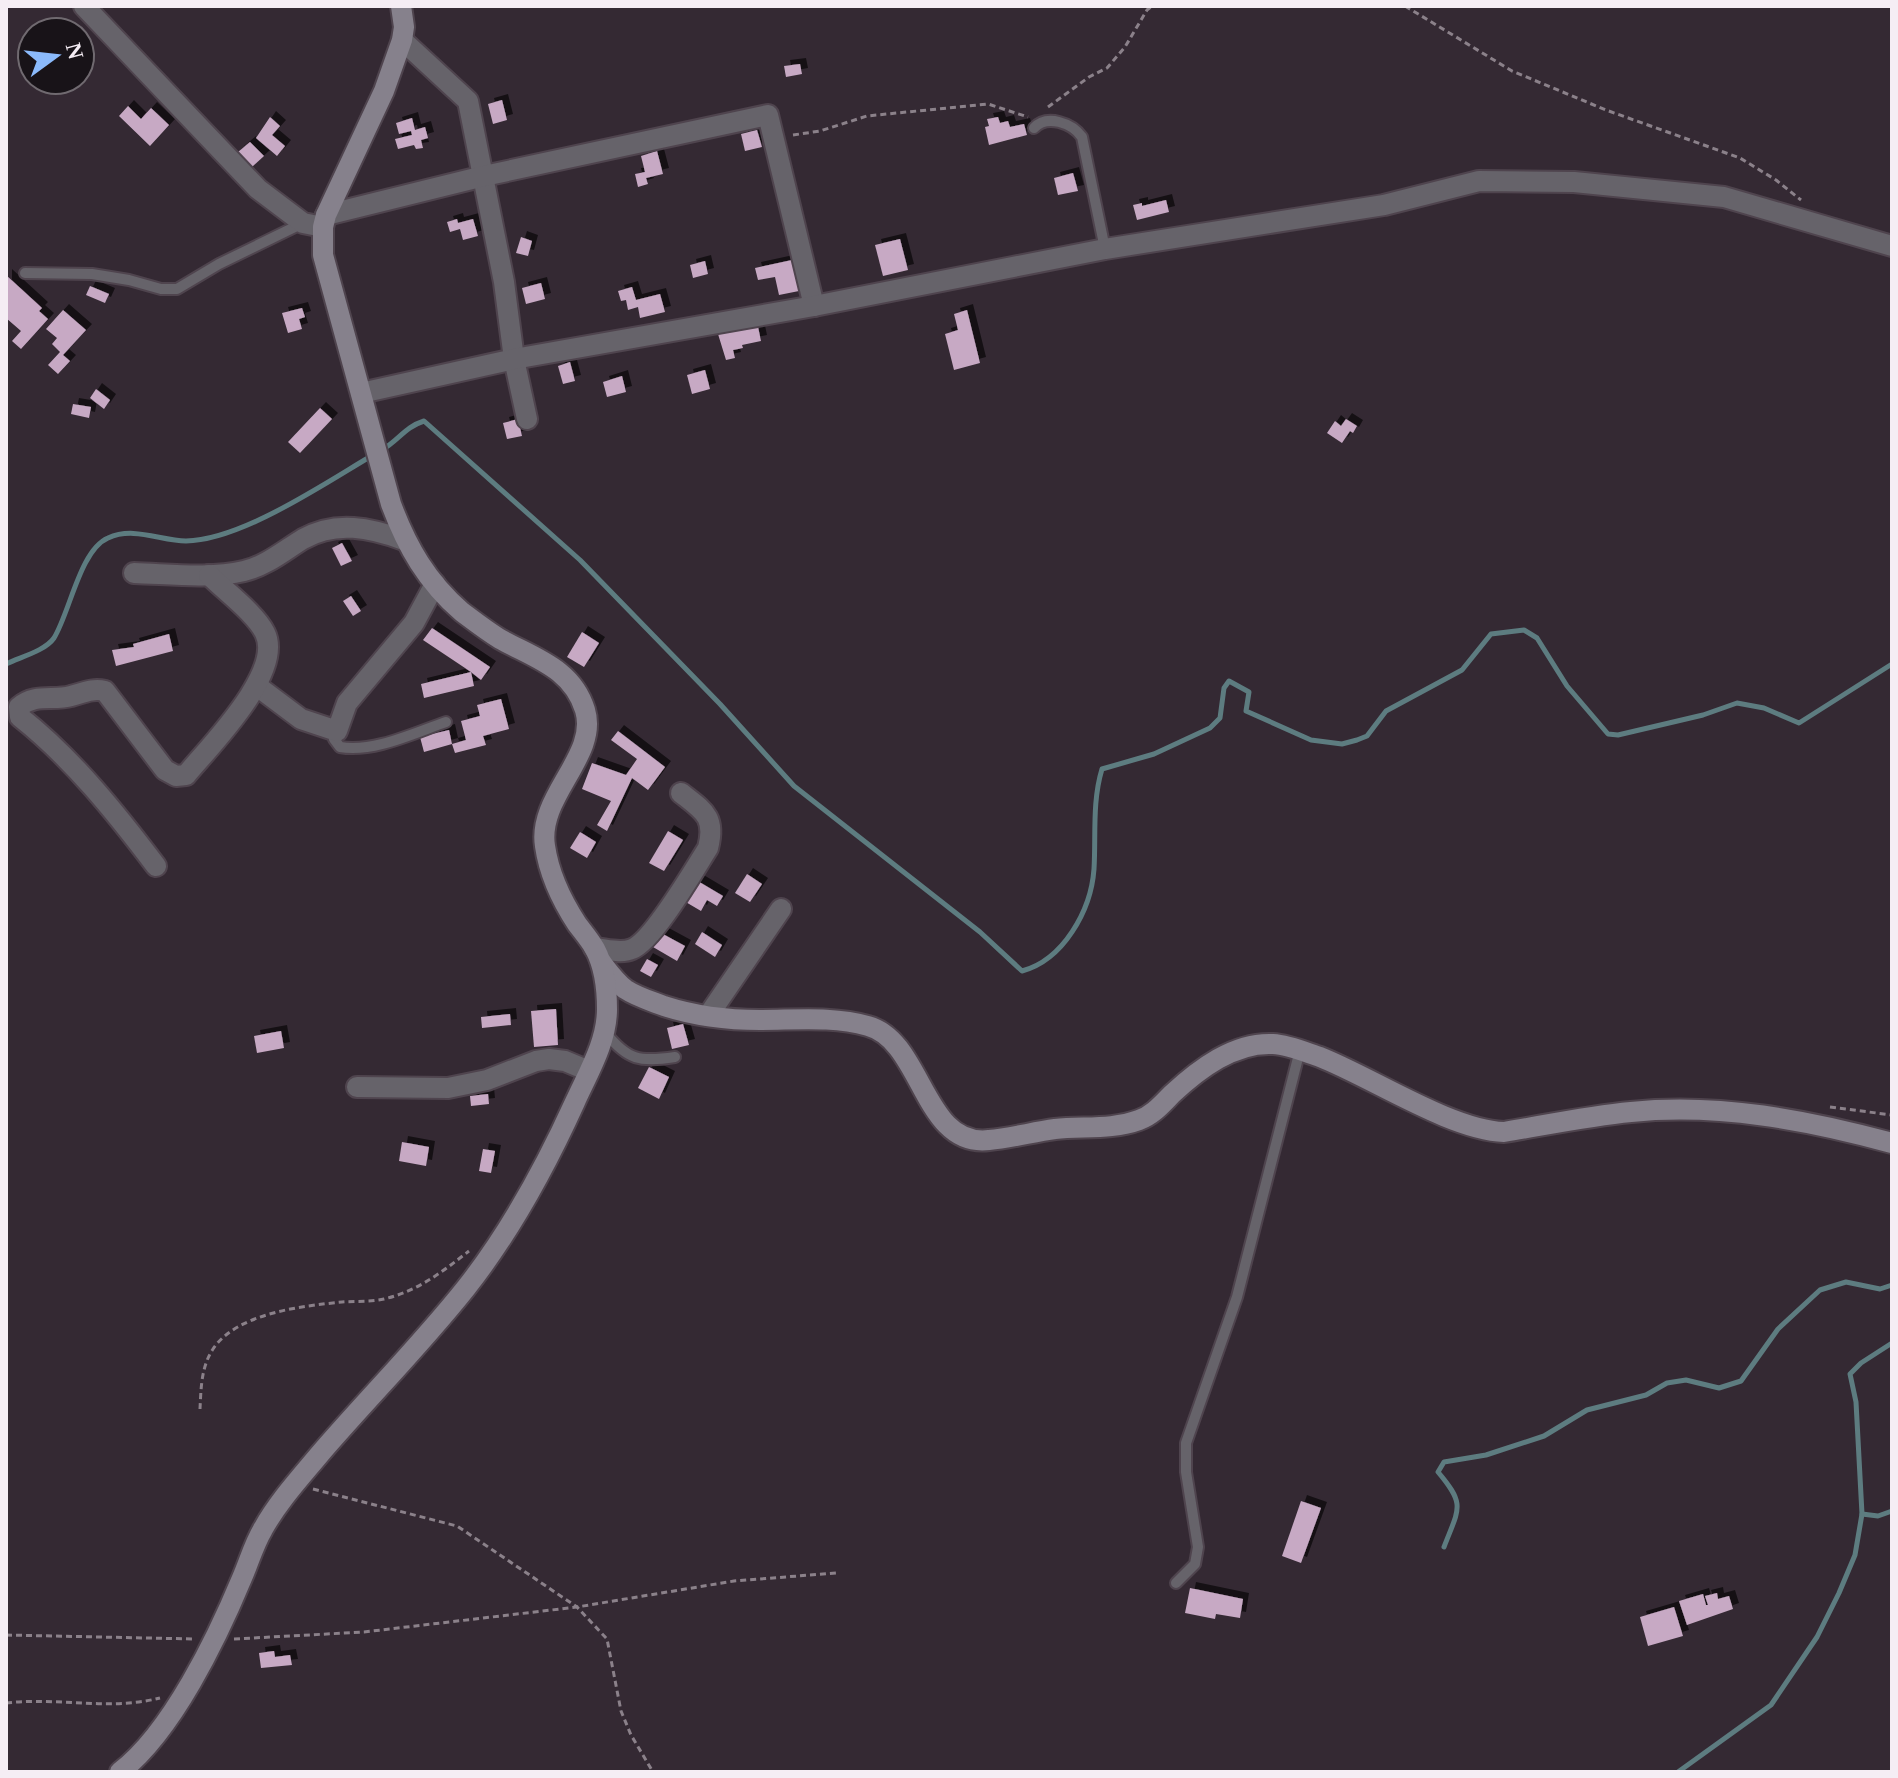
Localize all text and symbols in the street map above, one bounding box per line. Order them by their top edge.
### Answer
north arrow [16,16,96,96]
text: N [61,40,89,62]

